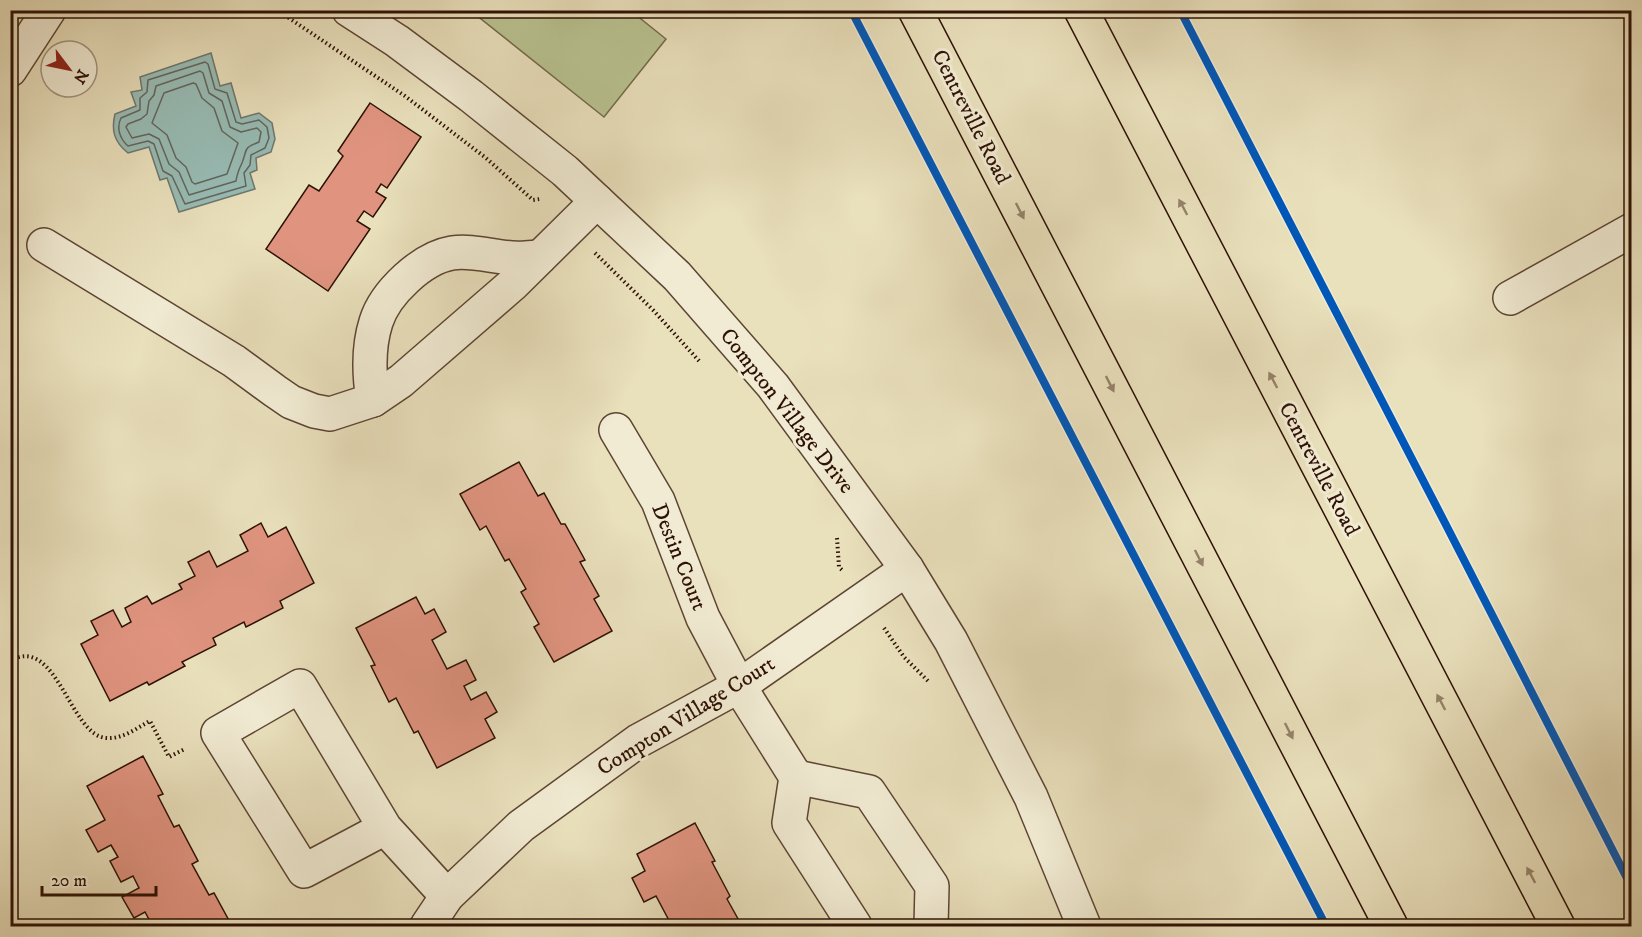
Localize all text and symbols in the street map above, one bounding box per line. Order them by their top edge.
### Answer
north arrow [39,39,99,99]
street label: Centreville Road [926,45,1016,189]
text: N [69,66,93,87]
one-way arrow [1178,199,1187,216]
one-way arrow [1015,203,1025,220]
street label: Compton Village Drive [714,323,860,499]
one-way arrow [1268,371,1278,388]
one-way arrow [1105,376,1114,393]
street label: Centreville Road [1272,398,1366,540]
street label: Destin Court [645,500,713,614]
one-way arrow [1194,549,1204,566]
street label: Compton Village Court [592,650,780,782]
one-way arrow [1436,693,1446,710]
one-way arrow [1284,722,1294,739]
scale bar [42,859,156,897]
one-way arrow [1526,866,1536,883]
text: 20 m [51,870,87,892]

